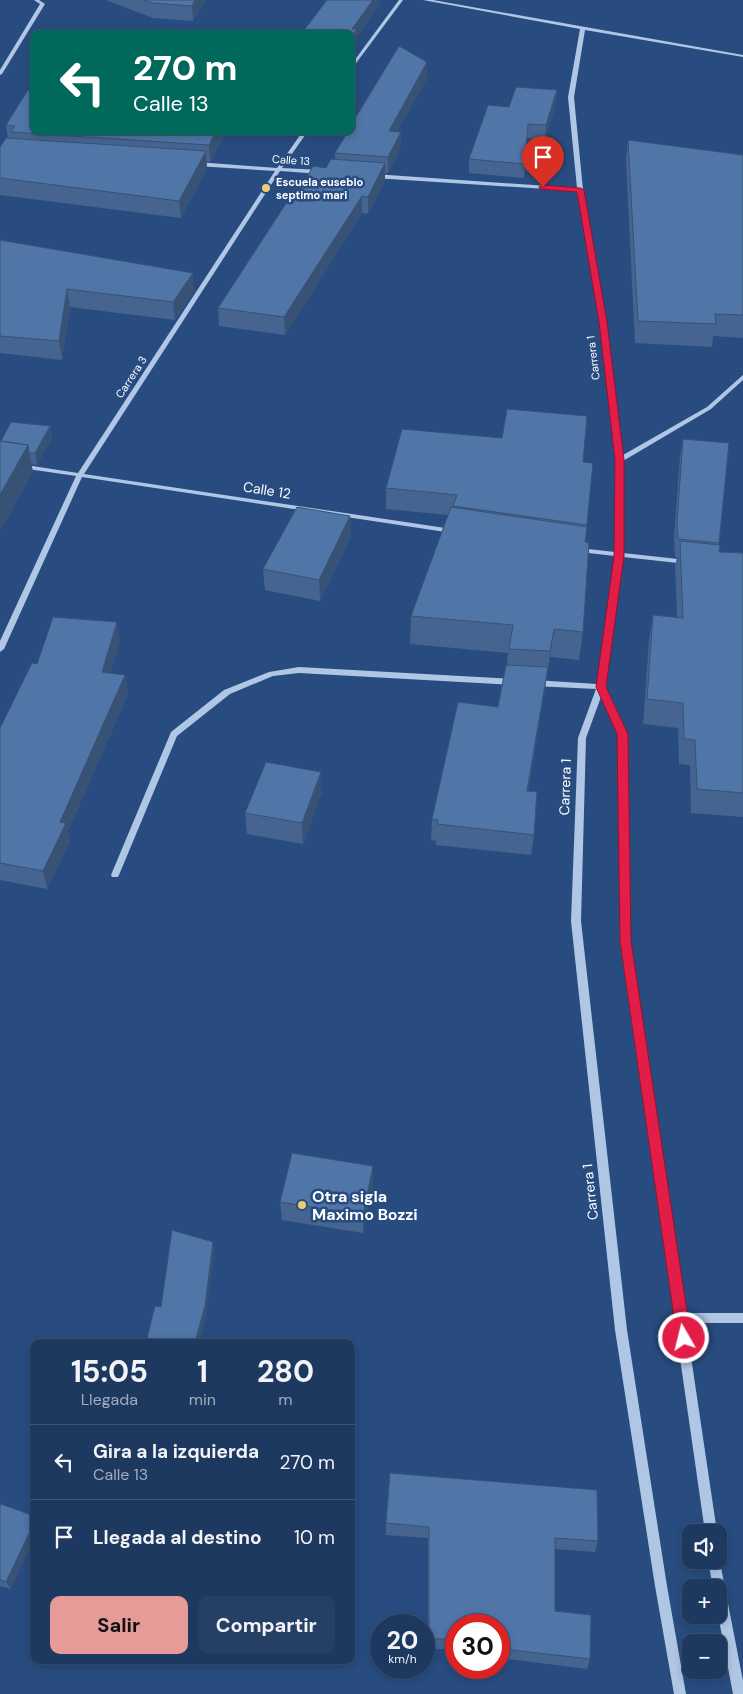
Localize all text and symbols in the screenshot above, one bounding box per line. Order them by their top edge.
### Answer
text: 270 m [133,45,237,91]
icon: left [50,50,115,115]
text: Calle 13 [133,89,209,118]
pin [522,136,564,187]
icon: arrive [529,143,557,171]
street label: Calle 13 [272,152,310,168]
place label: Escuela eusebio septimo mari [276,175,363,202]
marker: Escuela eusebio septimo mari [260,182,272,194]
street label: Carrera 1 [583,335,603,381]
street label: Carrera 3 [112,353,150,401]
street label: Calle 12 [242,477,292,503]
street label: Carrera 1 [555,758,575,816]
street label: Carrera 1 [578,1163,602,1221]
place label: Otra sigla Maximo Bozzi [312,1186,418,1225]
marker: Otra sigla Maximo Bozzi [296,1199,308,1211]
position arrow [657,1311,709,1363]
text: 15:05 [71,1352,148,1391]
text: 1 [197,1352,208,1391]
text: 280 [257,1352,314,1391]
text: Llegada [81,1389,138,1410]
text: min [189,1389,216,1410]
text: m [278,1389,293,1410]
text: Gira a la izquierda [93,1439,259,1464]
icon: left [50,1448,78,1476]
text: 270 m [280,1450,335,1475]
text: Calle 13 [93,1464,148,1485]
icon: arrive [50,1523,78,1551]
map controls [682,1524,727,1679]
button: sound [682,1524,727,1569]
text: Llegada al destino [93,1525,262,1550]
text: 10 m [294,1525,335,1550]
button: + [682,1579,727,1624]
button: Salir [50,1596,188,1654]
button: Compartir [198,1596,335,1654]
speed limit sign: 30 [445,1614,510,1679]
text: 20 [387,1624,418,1657]
button: − [682,1634,727,1679]
text: km/h [388,1651,417,1667]

